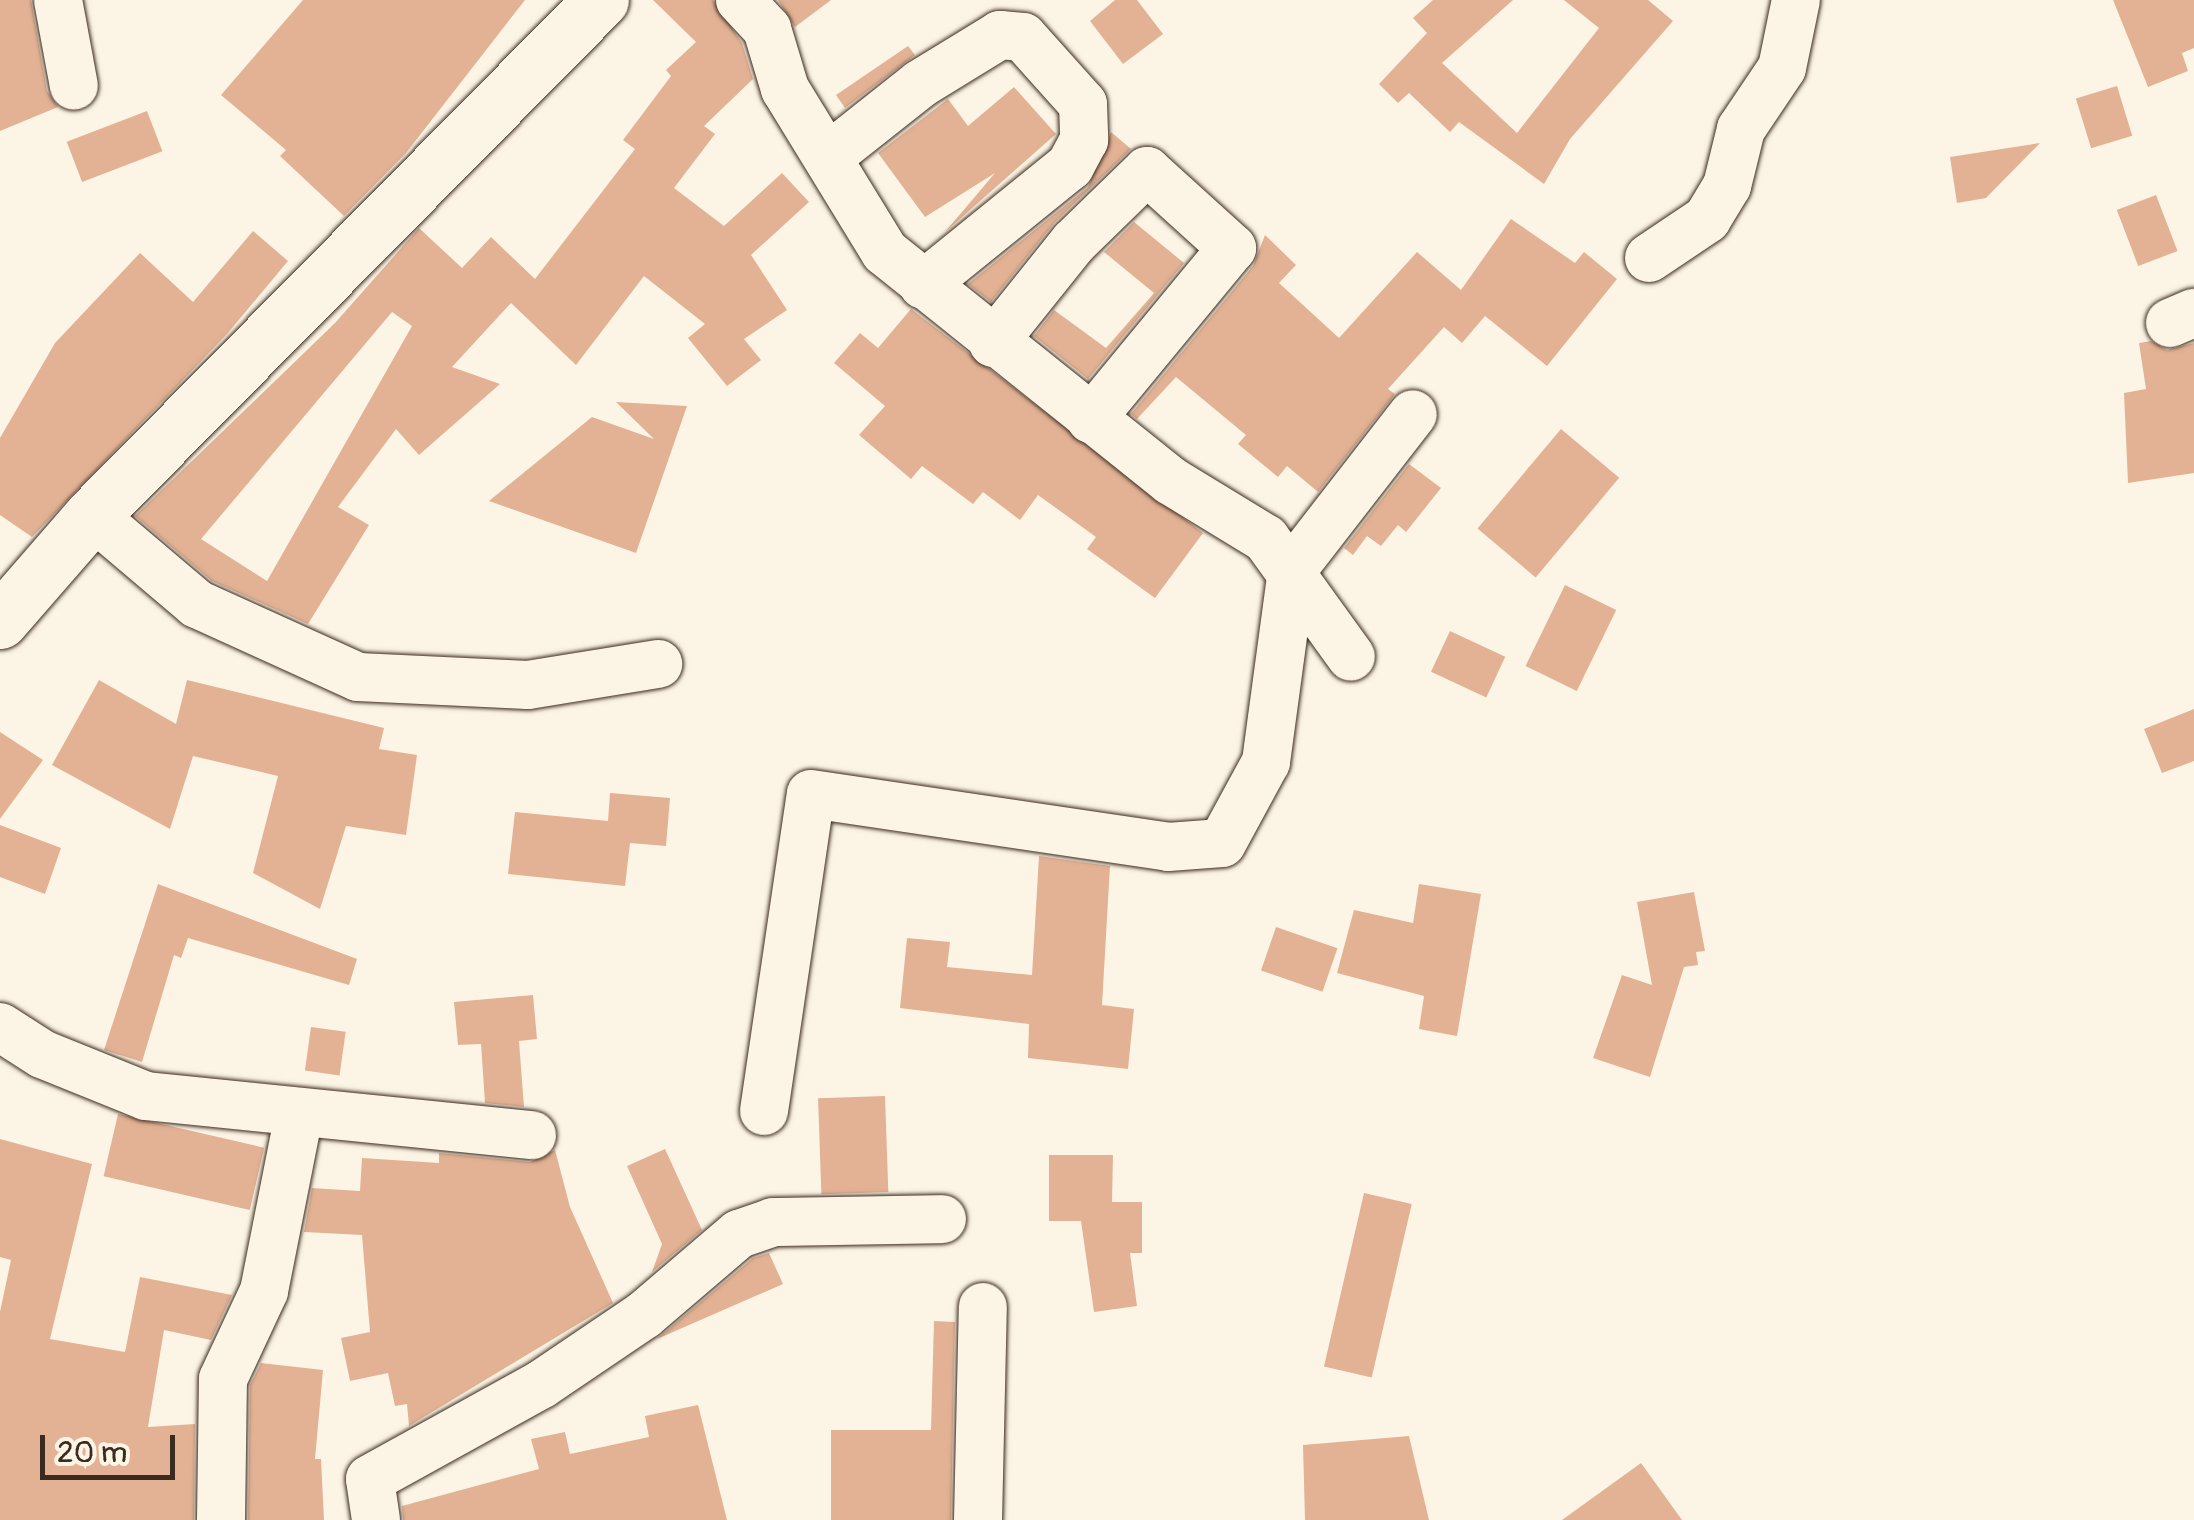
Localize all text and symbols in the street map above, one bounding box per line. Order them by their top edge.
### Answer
scale bar [45,1415,180,1477]
text: 20 m [57,1434,127,1471]

